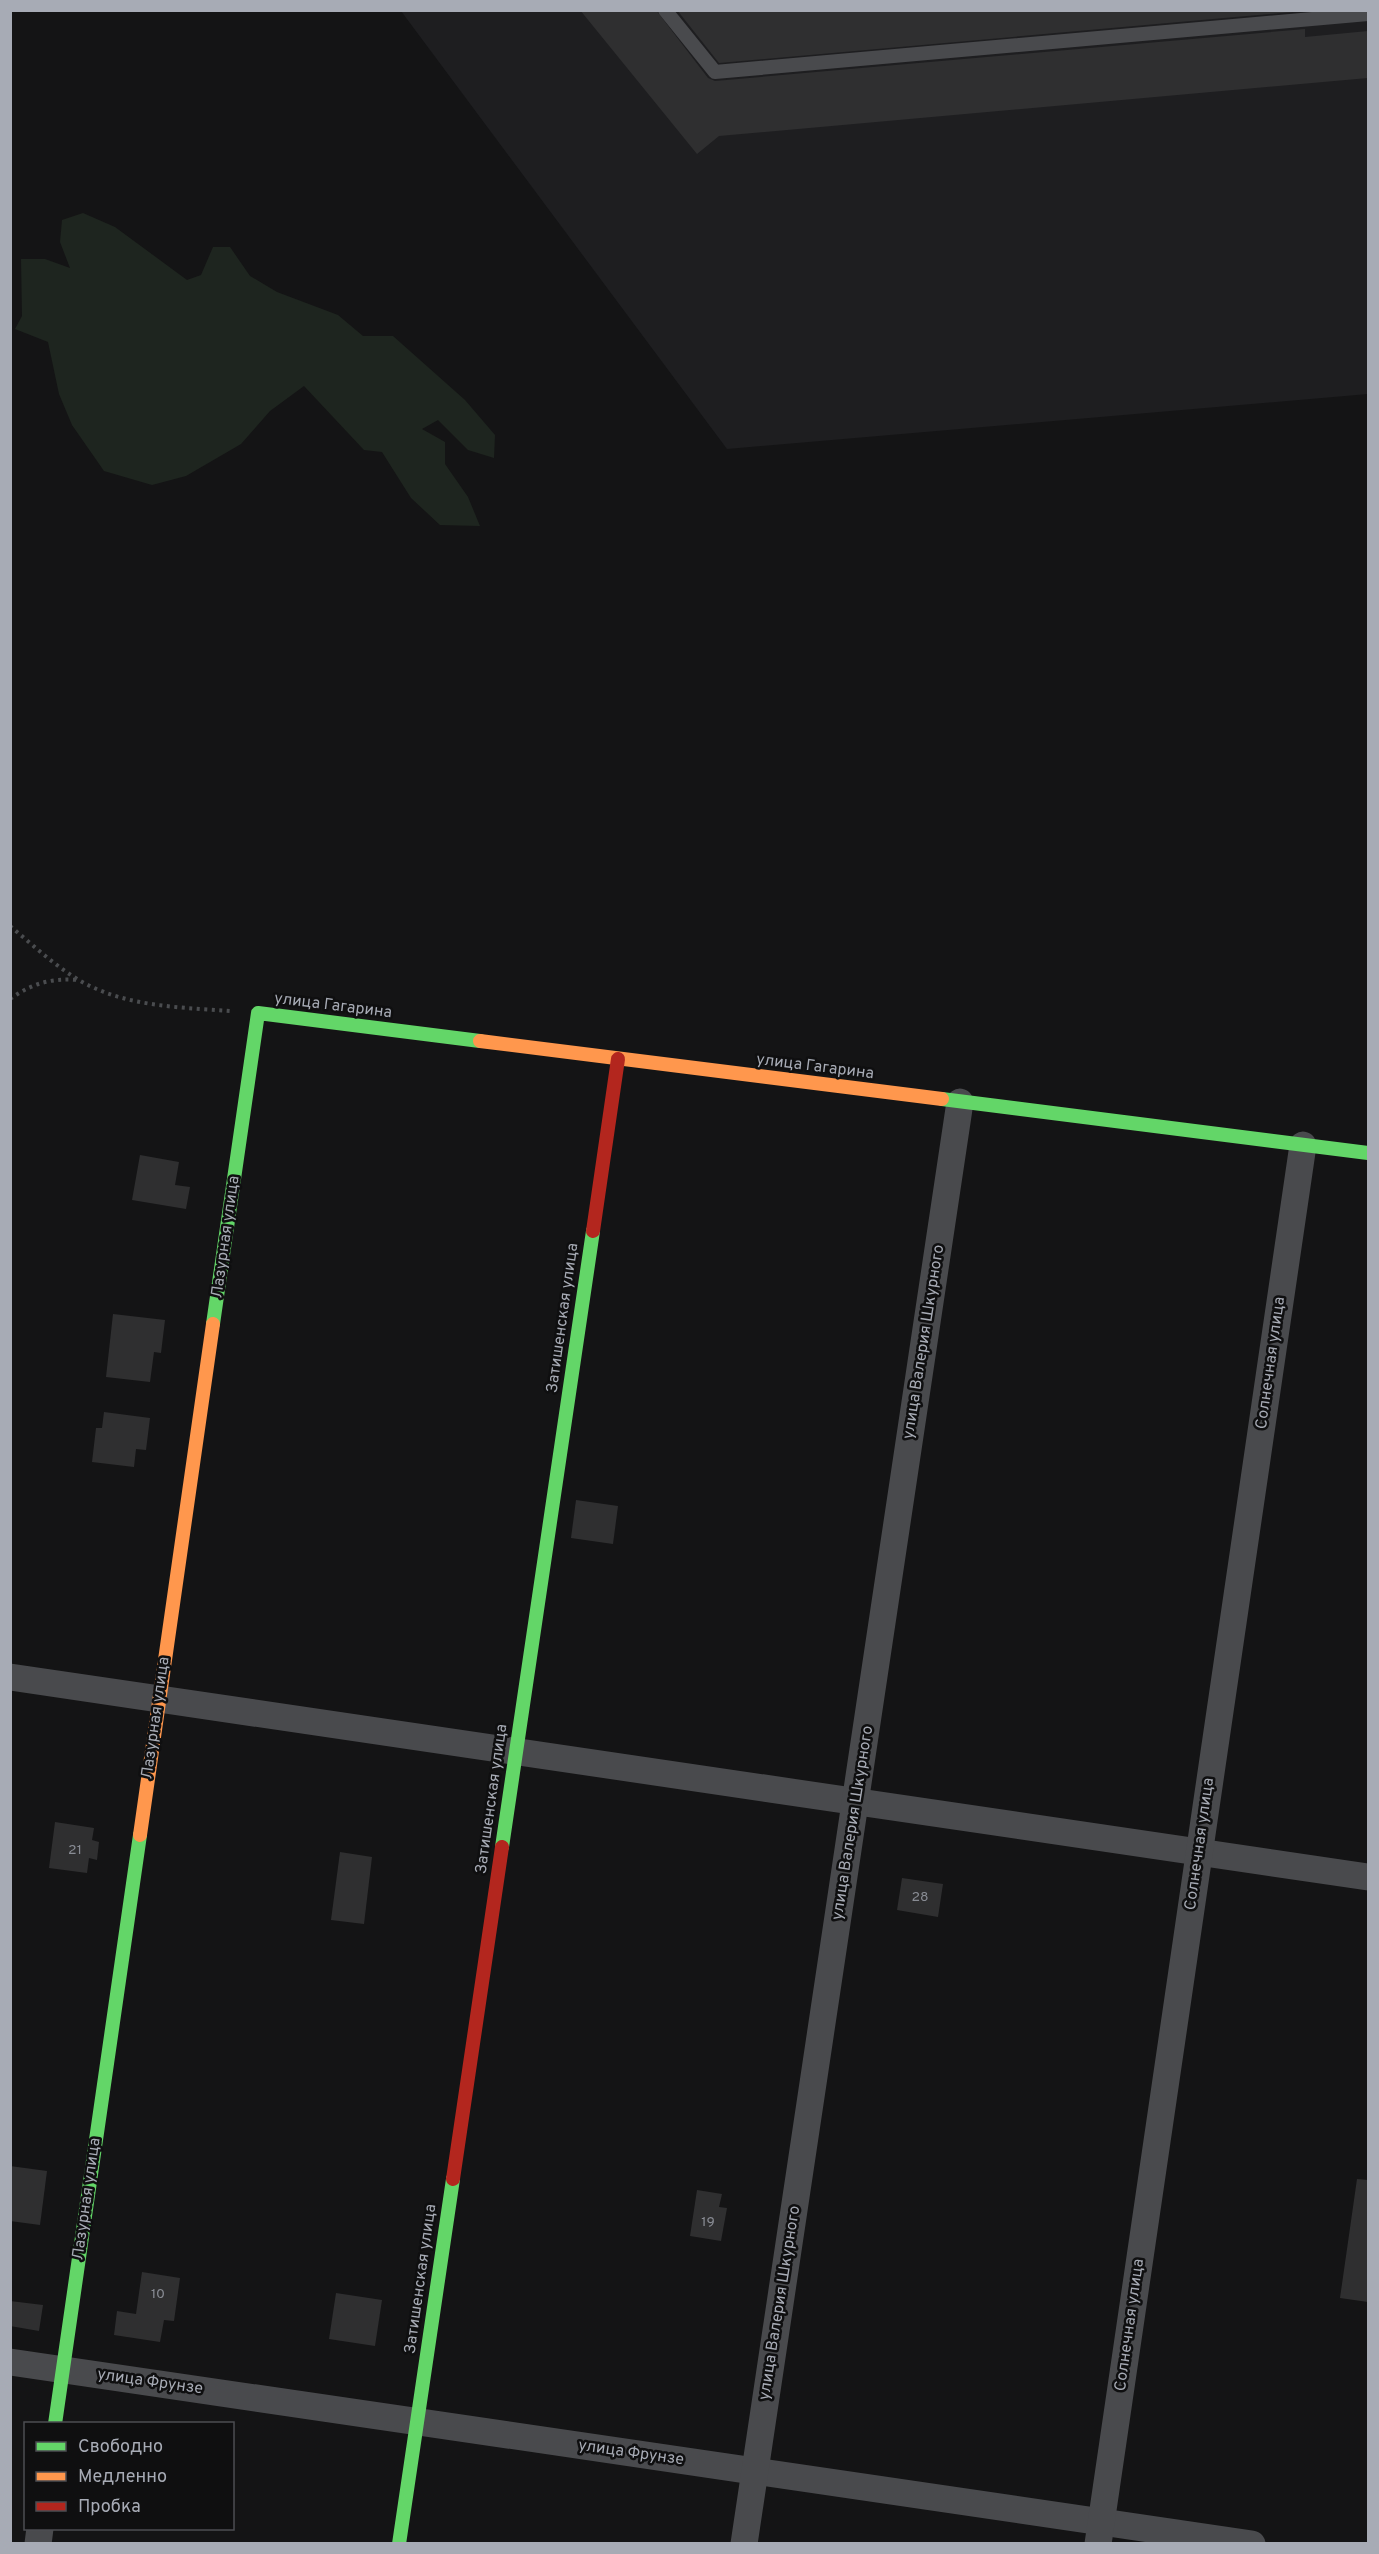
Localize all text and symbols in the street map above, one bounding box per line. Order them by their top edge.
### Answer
street label: улица Гагарина [273,989,393,1023]
street label: улица Гагарина [755,1050,875,1084]
street label: Лазурная улица [208,1175,244,1299]
street label: Затишенская улица [543,1242,583,1394]
street label: улица Валерия Шкурного [899,1243,949,1441]
street label: Солнечная улица [1252,1295,1290,1431]
street label: Лазурная улица [138,1656,174,1780]
street label: Затишенская улица [472,1723,512,1875]
street label: улица Валерия Шкурного [828,1724,878,1922]
street label: Солнечная улица [1181,1776,1219,1912]
house number: 21 [68,1842,82,1859]
house number: 28 [911,1889,929,1906]
street label: Лазурная улица [69,2137,105,2261]
street label: Затишенская улица [401,2203,441,2355]
street label: улица Валерия Шкурного [755,2204,805,2402]
house number: 19 [701,2214,715,2231]
street label: Солнечная улица [1111,2257,1149,2393]
house number: 10 [151,2286,165,2303]
street label: улица Фрунзе [96,2365,204,2399]
legend [24,2422,234,2530]
text: Свободно [78,2436,163,2459]
street label: улица Фрунзе [577,2436,685,2470]
text: Медленно [78,2466,167,2489]
text: Пробка [78,2496,141,2519]

